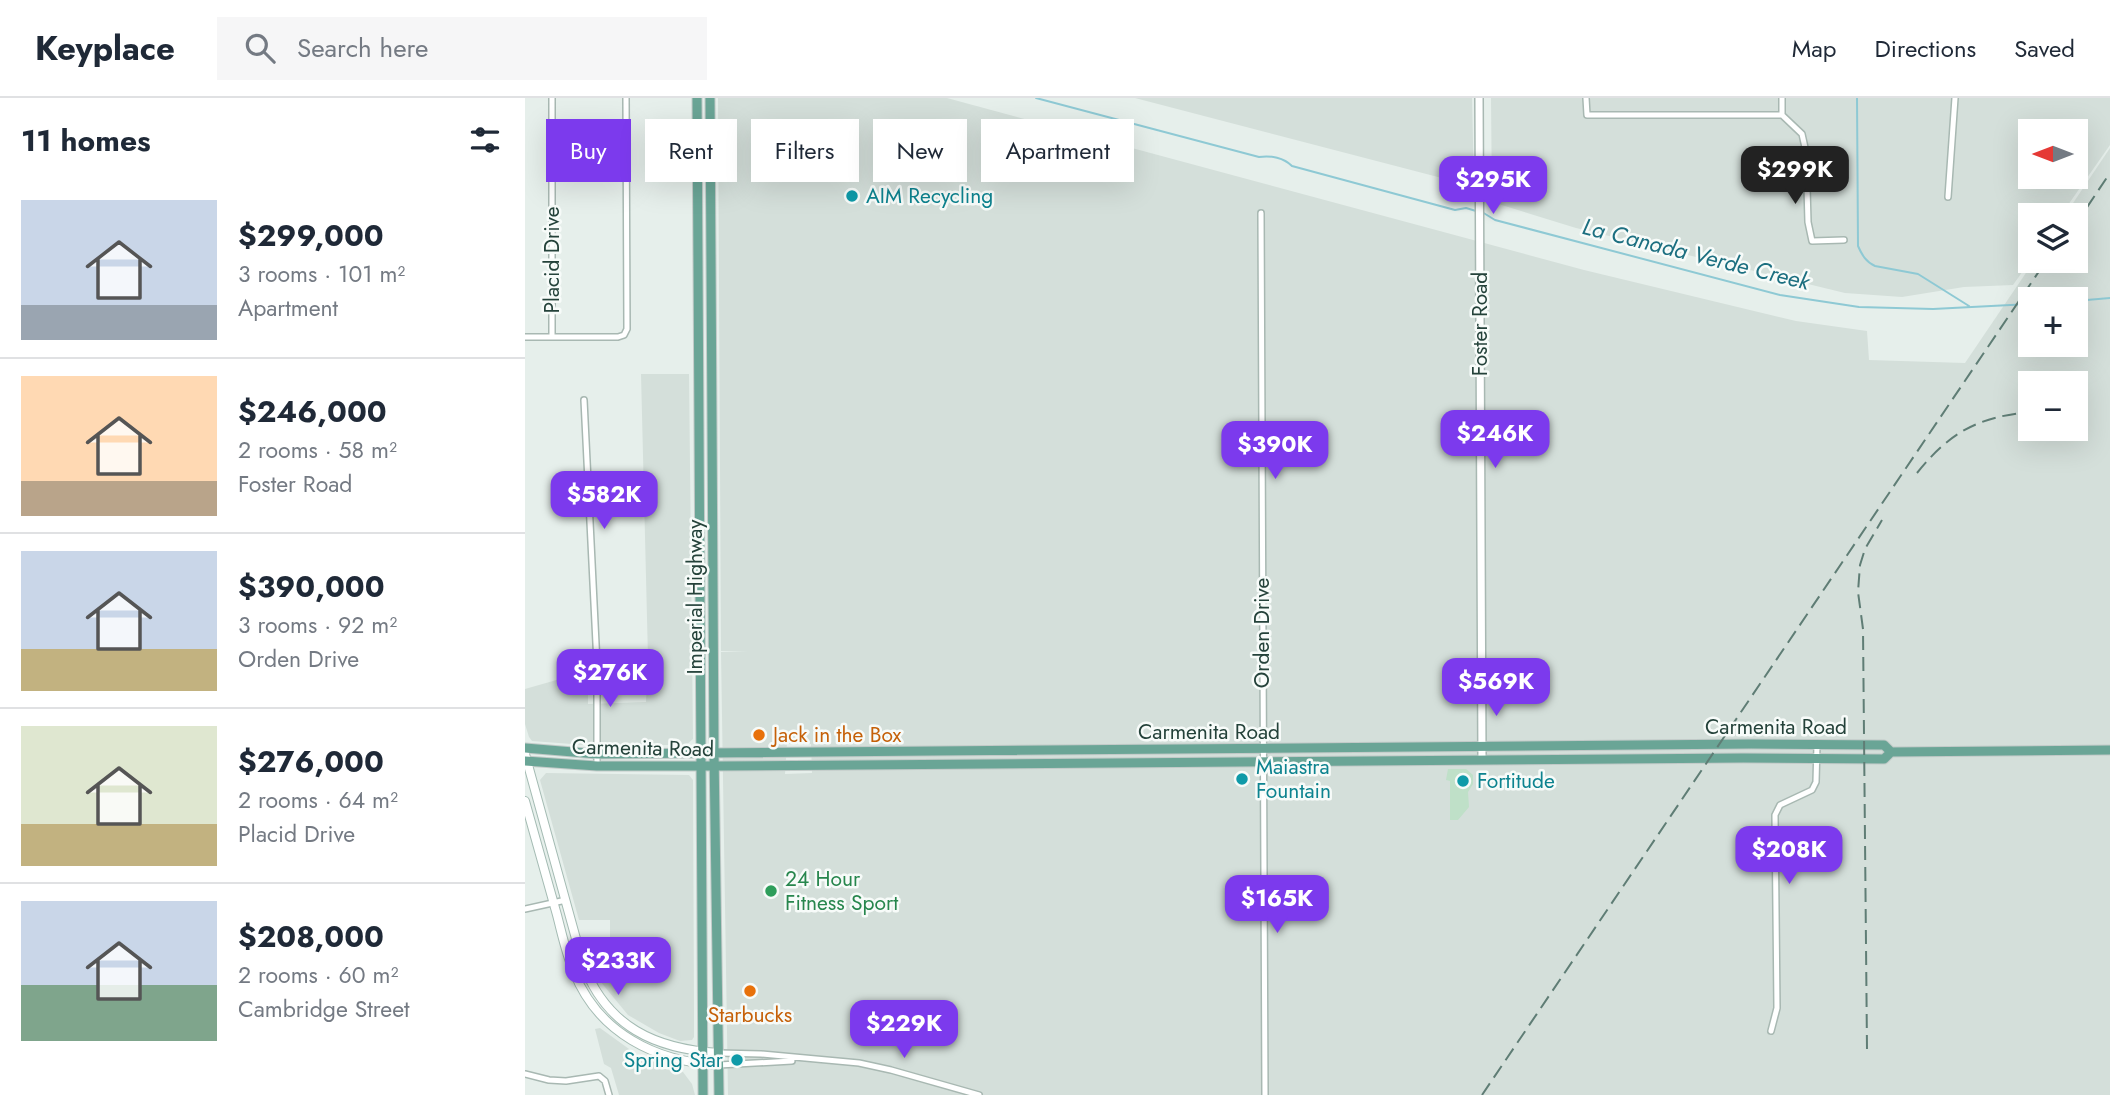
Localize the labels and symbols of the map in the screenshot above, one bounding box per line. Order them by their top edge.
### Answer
north arrow [2018,119,2088,189]
pin: $299K [1746,146,1844,206]
pin: $295K [1444,156,1542,216]
place label: AIM Recycling [866,181,993,211]
marker: AIM Recycling [844,188,860,204]
street label: Placid Drive [537,206,567,313]
water label: La Canada Verde Creek [1579,209,1814,299]
street label: Foster Road [1465,272,1495,376]
pin: $246K [1446,410,1544,470]
pin: $390K [1226,422,1324,481]
pin: $582K [555,472,653,531]
street label: Imperial Highway [680,519,710,675]
street label: Orden Drive [1247,578,1277,688]
pin: $276K [561,650,659,709]
pin: $569K [1447,658,1545,718]
street label: Carmenita Road [1705,712,1847,742]
street label: Carmenita Road [1138,717,1280,747]
place label: Jack in the Box [770,720,902,750]
marker: Jack in the Box [751,727,767,743]
street label: Carmenita Road [572,732,714,764]
place label: Maiastra Fountain [1256,752,1331,806]
place label: Fortitude [1477,766,1555,796]
marker: Maiastra Fountain [1234,771,1250,787]
marker: Fortitude [1455,773,1471,789]
pin: $208K [1740,826,1838,886]
place label: 24 Hour Fitness Sport [785,864,898,918]
pin: $165K [1228,876,1326,935]
marker: 24 Hour Fitness Sport [763,883,779,899]
pin: $233K [569,937,667,997]
marker: Starbucks [742,983,758,999]
place label: Starbucks [708,1000,792,1030]
pin: $229K [855,1000,953,1060]
place label: Spring Star [624,1045,724,1075]
marker: Spring Star [729,1052,745,1068]

